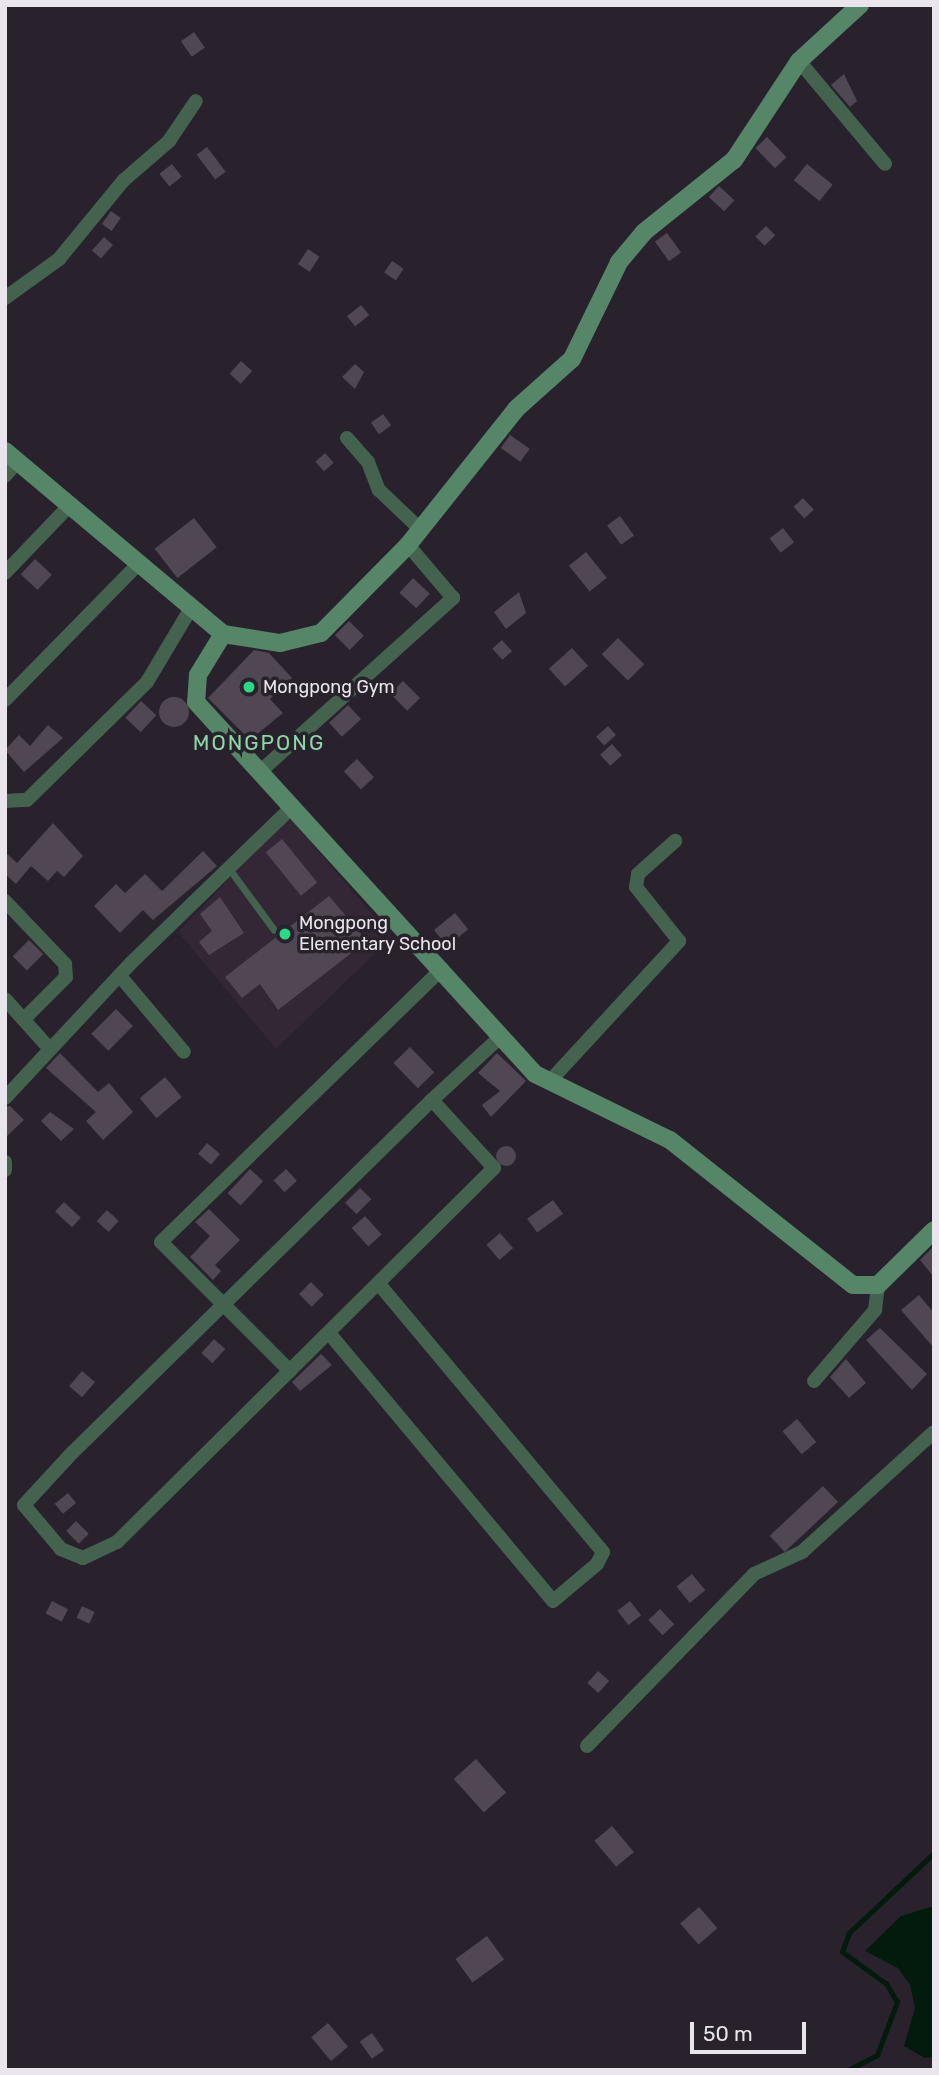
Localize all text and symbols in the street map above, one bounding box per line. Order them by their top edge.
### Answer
place label: Mongpong Gym [263,676,395,698]
marker: Mongpong Gym [241,679,257,695]
district label: MONGPONG [194,730,324,756]
place label: Mongpong Elementary School [299,913,457,956]
marker: Mongpong Elementary School [277,926,293,942]
scale bar [694,2008,810,2052]
text: 50 m [703,2021,753,2046]

